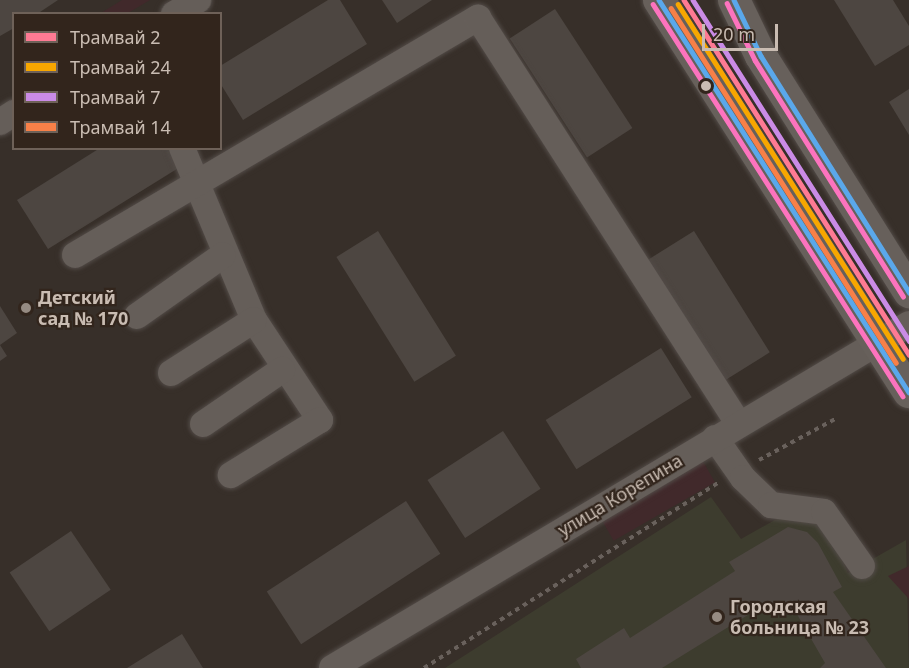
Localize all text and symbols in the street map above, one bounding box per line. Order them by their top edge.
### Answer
legend [12,12,222,150]
scale bar [705,12,782,50]
text: 20 m [713,22,755,46]
text: Трамвай 2 [70,25,161,49]
text: Трамвай 24 [70,55,171,79]
unlabelled marker [700,80,712,92]
text: Трамвай 7 [70,85,161,109]
text: Трамвай 14 [70,115,171,139]
place label: Детский сад № 170 [38,287,128,330]
marker: Детский сад № 170 [19,301,33,315]
street label: улица Корепина [554,449,686,541]
place label: Городская больница № 23 [730,596,869,638]
marker: Городская больница № 23 [708,608,726,626]

